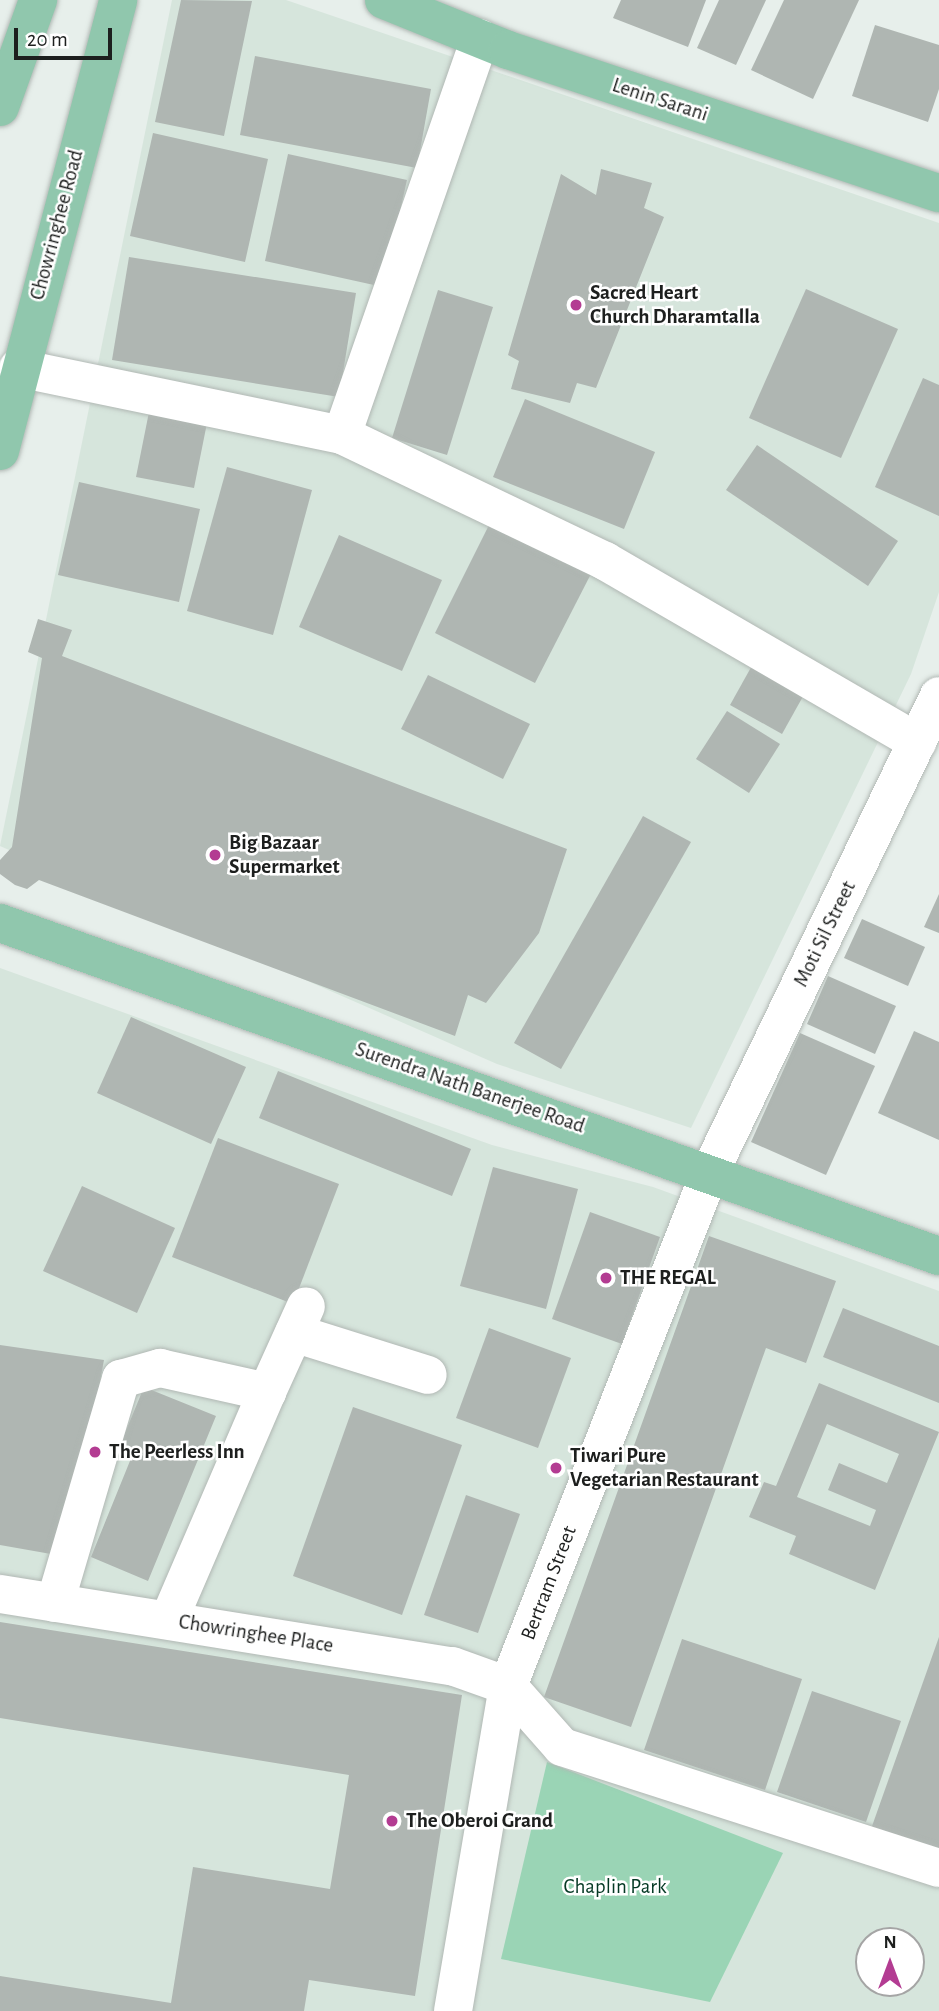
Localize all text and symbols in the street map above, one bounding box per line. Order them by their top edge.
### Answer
scale bar [18,14,116,58]
text: 20 m [27,29,68,50]
street label: Lenin Sarani [609,73,711,127]
street label: Chowringhee Road [25,147,89,303]
place label: Sacred Heart Church Dharamtalla [590,280,760,330]
marker: Sacred Heart Church Dharamtalla [568,297,584,313]
place label: Big Bazaar Supermarket [229,830,340,880]
marker: Big Bazaar Supermarket [207,847,223,863]
street label: Moti Sil Street [789,877,861,991]
street label: Surendra Nath Banerjee Road [352,1037,588,1139]
place label: THE REGAL [620,1265,716,1291]
marker: THE REGAL [598,1270,614,1286]
place label: The Peerless Inn [109,1439,245,1465]
place label: Tiwari Pure Vegetarian Restaurant [570,1443,758,1493]
marker: The Peerless Inn [87,1444,103,1460]
marker: Tiwari Pure Vegetarian Restaurant [548,1460,564,1476]
street label: Bertram Street [516,1522,582,1644]
street label: Chowringhee Place [177,1609,335,1659]
place label: The Oberoi Grand [406,1808,553,1834]
marker: The Oberoi Grand [384,1813,400,1829]
park label: Chaplin Park [563,1874,667,1900]
north arrow [855,1927,925,1997]
text: N [883,1933,897,1952]

